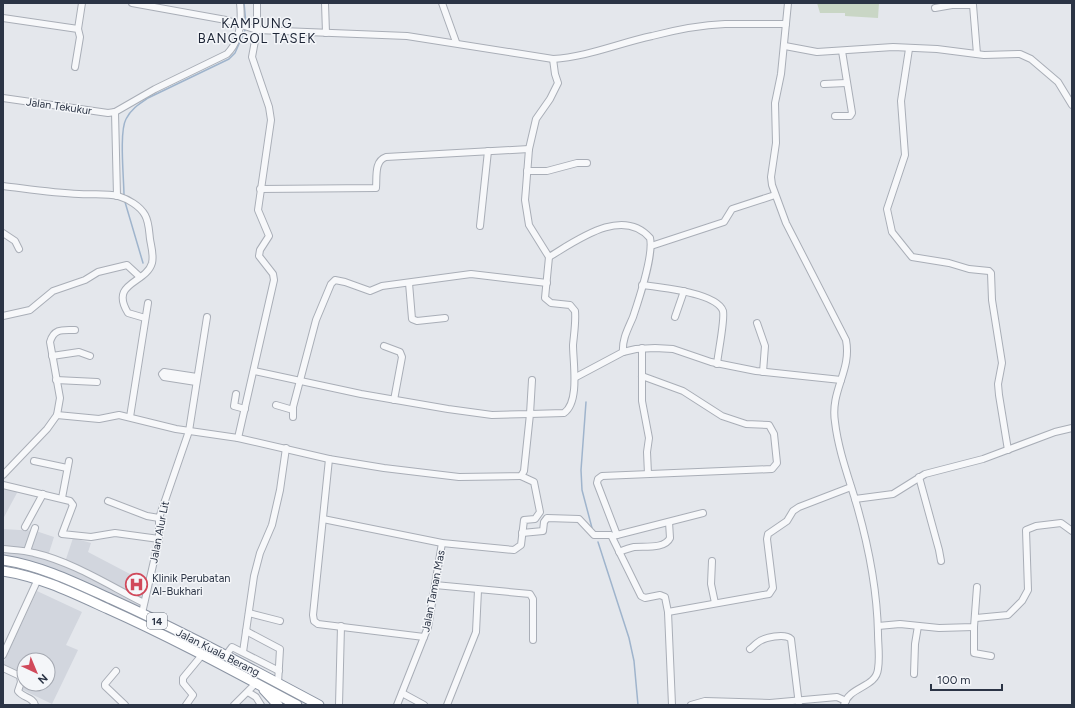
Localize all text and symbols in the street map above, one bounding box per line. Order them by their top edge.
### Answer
district label: KAMPUNG BANGGOL TASEK [198,16,316,46]
street label: Jalan Tekukur [25,95,93,118]
street label: Jalan Alur Lit [147,500,172,564]
street label: Jalan Taman Mas [419,549,448,633]
hospital icon: Klinik Perubatan Al-Bukhari [123,571,149,597]
place label: Klinik Perubatan Al-Bukhari [152,572,230,598]
road number: 14 [147,613,167,629]
street label: Jalan Kuala Berang [174,626,262,679]
north arrow [16,652,56,692]
scale bar [931,666,1002,692]
text: N [35,671,50,686]
text: 100 m [937,673,971,687]

